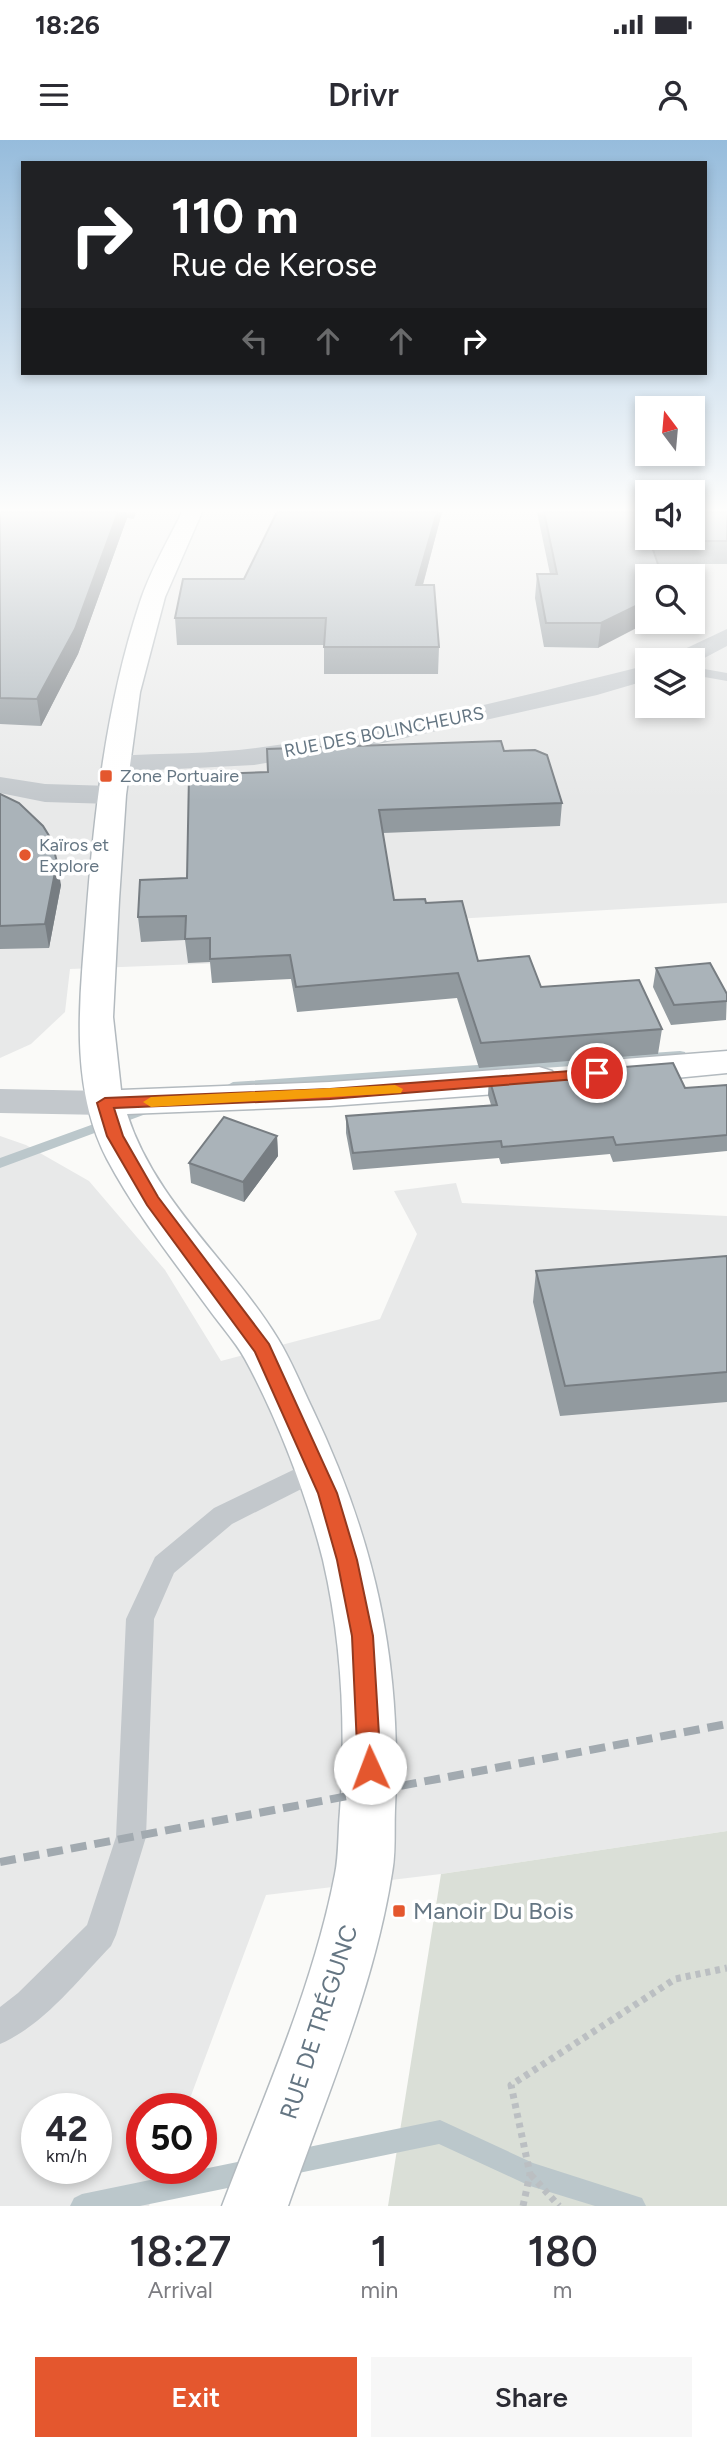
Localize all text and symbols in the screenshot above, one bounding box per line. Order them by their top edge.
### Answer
text: 18:26 [35,9,100,41]
icon: menu [35,76,73,114]
text: Drivr [328,76,399,114]
icon: person [654,76,692,114]
text: 110 m [171,186,299,245]
icon: right [56,189,147,280]
text: Rue de Kerose [171,246,377,284]
icon: left [236,322,274,360]
icon: ahead [309,322,347,360]
icon: ahead [382,322,420,360]
icon: right [455,322,493,360]
north arrow [635,396,705,466]
map controls [635,396,705,718]
button: sound [635,480,705,550]
button: search [635,564,705,634]
button: layers [635,648,705,718]
street label: RUE DES BOLINCHEURS [282,702,486,762]
place label: Zone Portuaire [120,765,239,787]
marker: Zone Portuaire [98,768,114,784]
place label: Kaïros et Explore [39,834,109,877]
marker: Kaïros et Explore [17,847,33,863]
pin [567,1043,627,1103]
icon: arrive [578,1054,616,1092]
position arrow [333,1731,407,1805]
place label: Manoir Du Bois [413,1896,574,1925]
marker: Manoir Du Bois [391,1903,407,1919]
street label: RUE DE TRÉGUNC [273,1921,364,2123]
speed limit sign: 50 [126,2093,217,2184]
text: 42 [45,2108,88,2150]
text: km/h [46,2145,87,2167]
text: 18:27 [129,2226,231,2277]
text: 1 [371,2226,388,2277]
text: 180 [527,2226,598,2277]
text: Arrival [148,2276,213,2304]
text: min [361,2276,398,2304]
text: m [553,2276,572,2304]
button: Exit [35,2357,357,2437]
button: Share [371,2357,692,2437]

